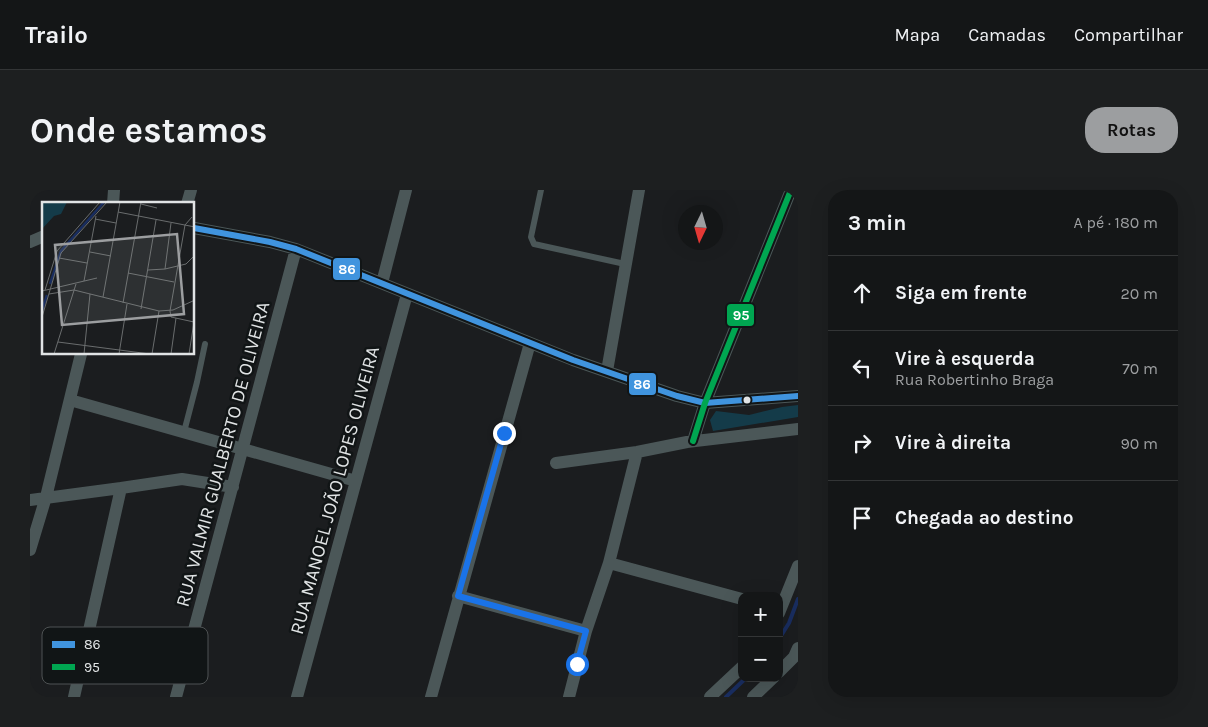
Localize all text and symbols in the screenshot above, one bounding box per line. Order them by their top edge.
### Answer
text: Trailo [25,21,88,49]
text: Mapa [895,24,940,46]
text: Camadas [968,24,1046,46]
text: Compartilhar [1074,24,1183,46]
button: Rotas [1085,107,1178,153]
text: Onde estamos [30,110,267,151]
inset map [42,202,195,355]
north arrow [678,205,723,250]
text: 3 min [848,211,906,235]
text: A pé · 180 m [1074,213,1158,232]
line badge: 86 [332,257,361,281]
text: 86 [338,261,356,278]
icon: ahead [848,279,876,307]
text: Siga em frente [895,282,1027,304]
text: 20 m [1120,284,1158,303]
street label: RUA VALMIR GUALBERTO DE OLIVEIRA [172,299,274,609]
line badge: 95 [726,303,755,327]
text: 95 [733,307,749,324]
street label: RUA MANOEL JOÃO LOPES OLIVEIRA [286,344,384,637]
text: Vire à esquerda [895,348,1035,370]
icon: left [848,354,876,382]
text: 70 m [1122,359,1158,378]
text: Rua Robertinho Braga [895,370,1054,389]
line badge: 86 [628,372,657,396]
text: 86 [633,376,651,393]
unlabelled marker [742,395,752,405]
route end [493,422,516,445]
icon: right [848,429,876,457]
text: Vire à direita [895,432,1011,454]
text: 90 m [1120,434,1158,453]
icon: arrive [848,504,876,532]
text: Chegada ao destino [895,507,1073,529]
map controls [738,592,783,682]
button: + [738,592,783,637]
legend [42,627,208,684]
text: 86 [84,636,101,653]
button: − [738,637,783,682]
route start [566,653,589,676]
text: 95 [84,659,100,676]

